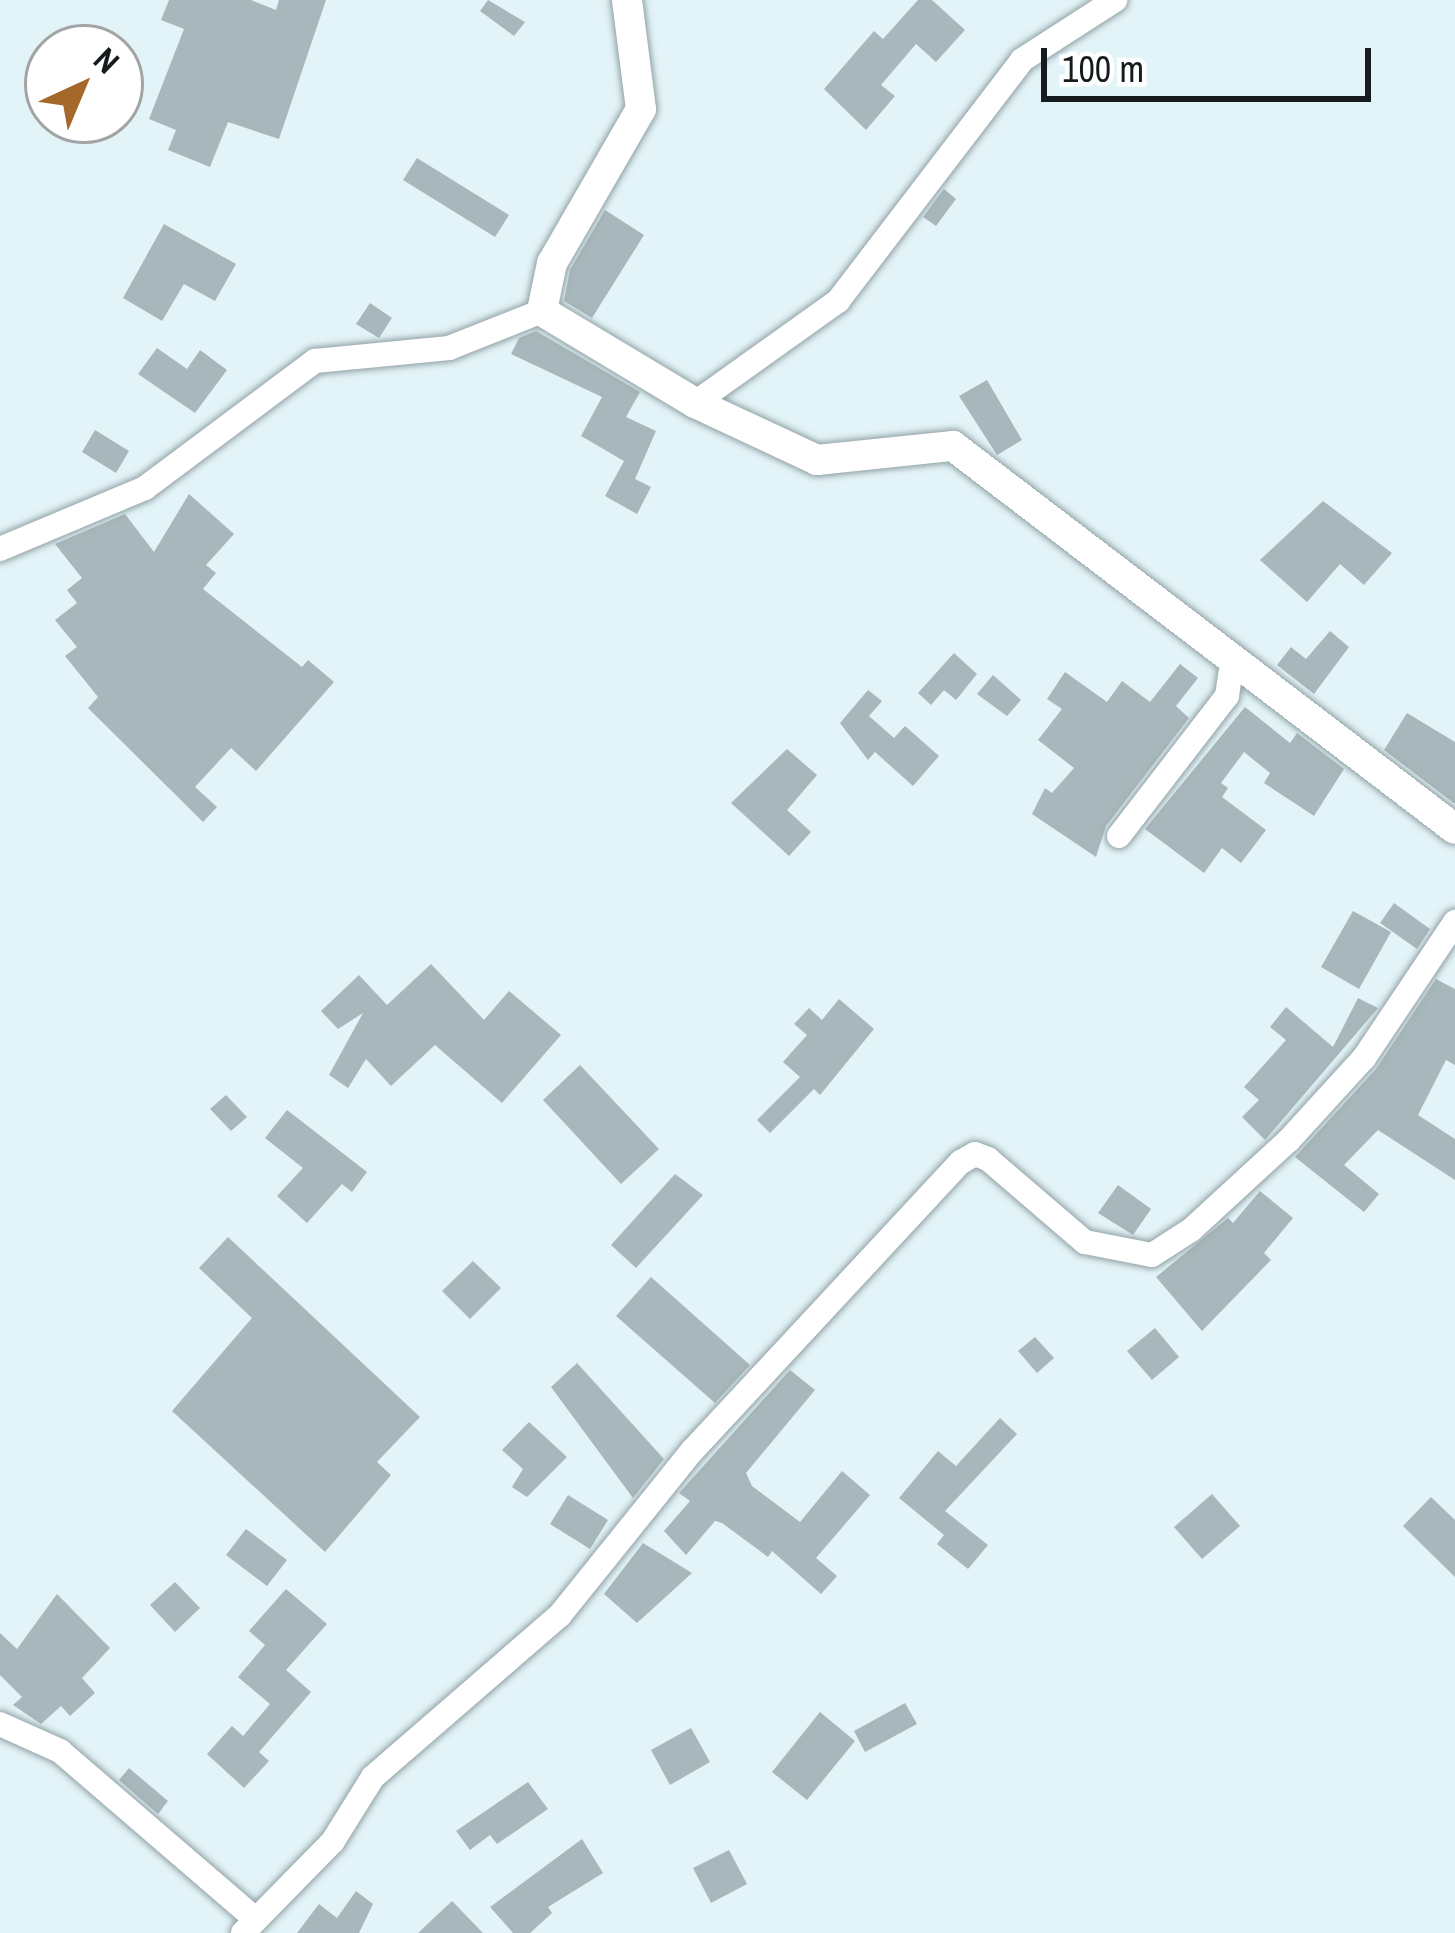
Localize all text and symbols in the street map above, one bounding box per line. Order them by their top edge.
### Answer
north arrow [24,24,144,144]
scale bar [1047,24,1377,98]
text: N [85,38,129,83]
text: 100 m [1062,45,1144,93]

